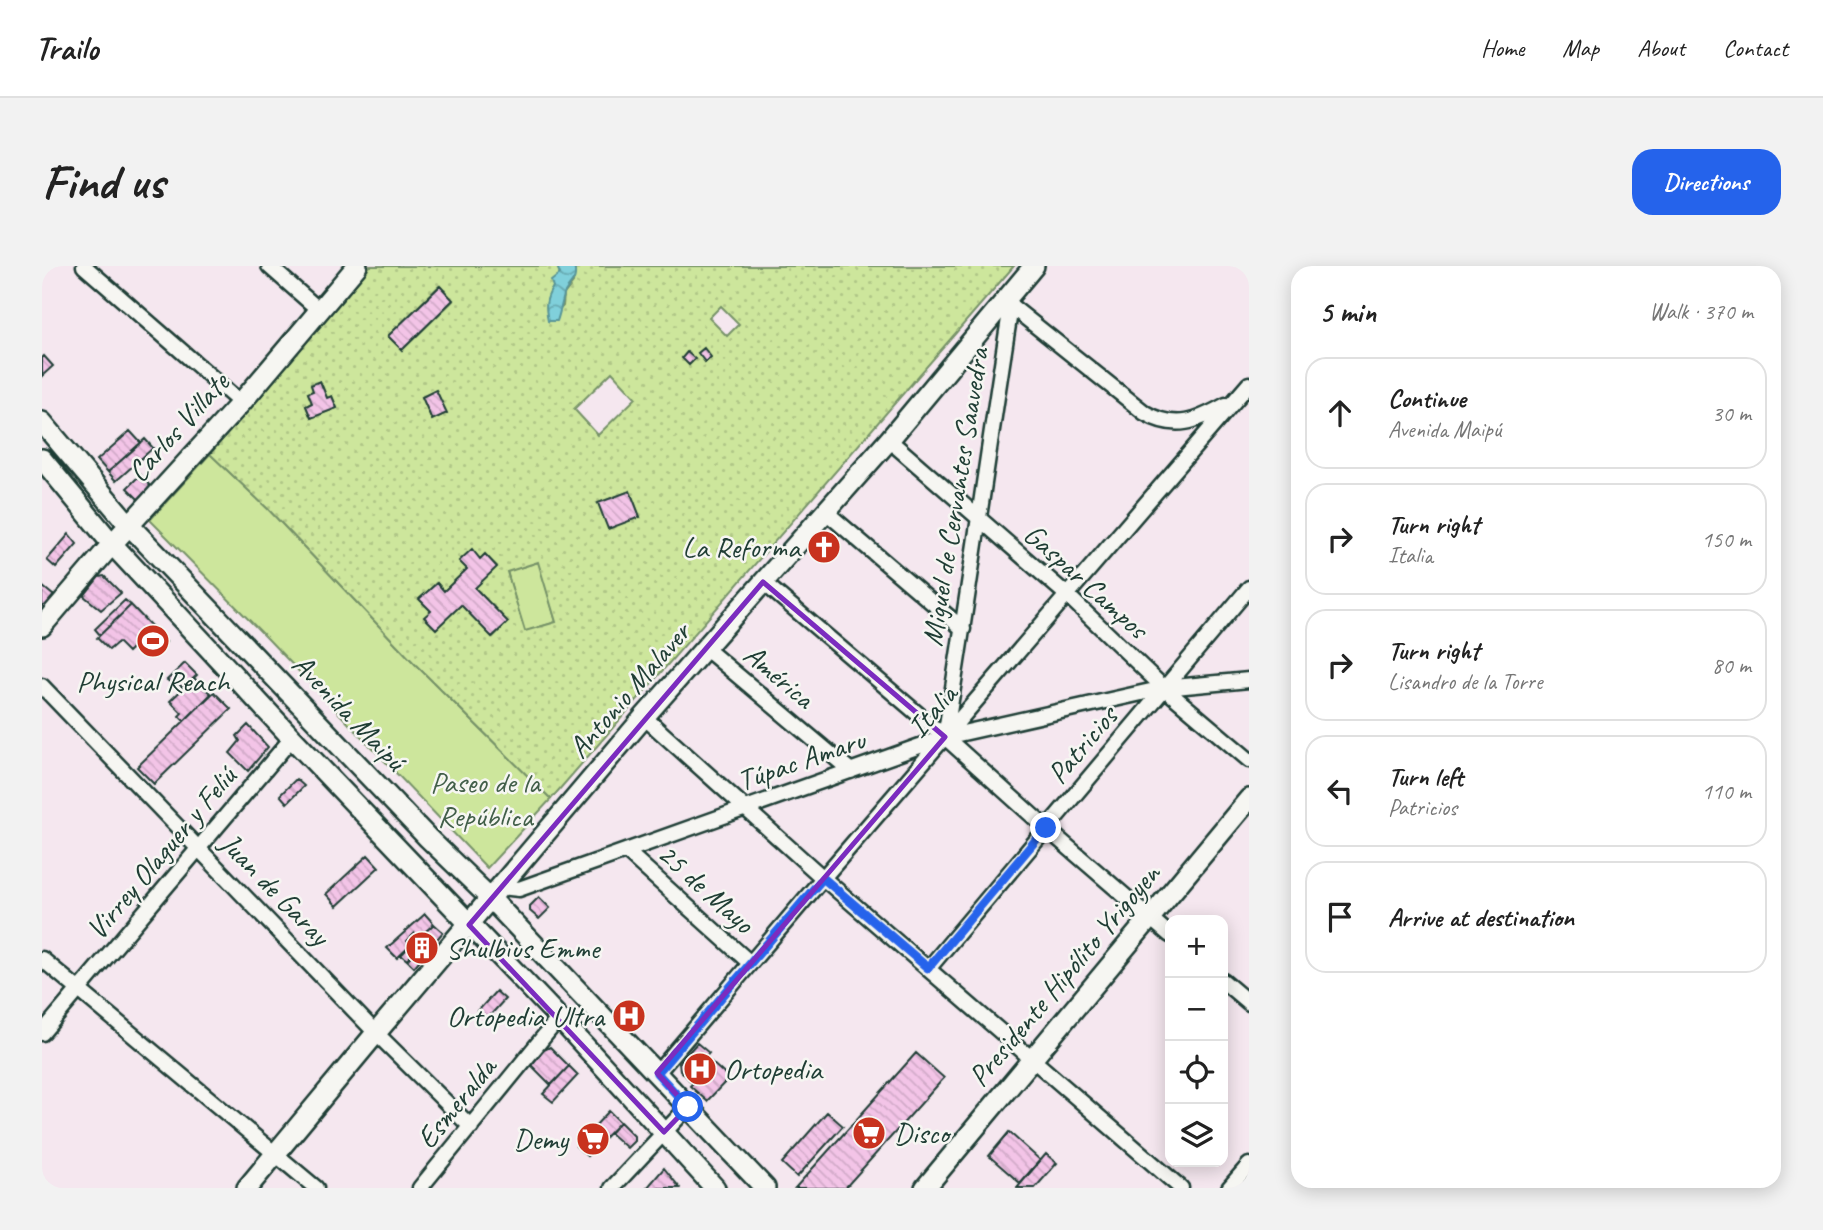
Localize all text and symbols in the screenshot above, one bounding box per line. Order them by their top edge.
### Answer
text: Trailo [35,27,98,69]
text: Home [1481,33,1524,63]
text: Map [1562,33,1599,63]
text: About [1637,33,1685,63]
text: Contact [1723,33,1788,63]
button: Directions [1632,149,1781,215]
text: Find us [42,151,164,213]
text: 5 min [1319,293,1376,331]
text: Walk · 370 m [1649,297,1753,326]
street label: Miguel de Cervantes Saavedra [913,343,998,649]
street label: Carlos Villate [119,363,239,490]
text: Continue [1388,382,1466,415]
icon: ahead [1321,394,1359,432]
text: 30 m [1712,399,1751,428]
text: Avenida Maipú [1388,415,1501,444]
text: Turn right [1388,508,1479,541]
street label: Gaspar Campos [1016,515,1158,649]
icon: right [1321,520,1359,558]
text: 150 m [1702,525,1751,554]
place label: La Reforma [682,528,802,566]
church icon: La Reforma [805,528,843,566]
text: Italia [1388,541,1433,570]
street label: Antonio Malaver [560,612,700,766]
sports icon: Physical Reach [134,622,172,660]
text: Turn right [1388,634,1479,667]
street label: América [736,635,824,718]
street label: Avenida Maipú [284,646,416,780]
icon: right [1321,646,1359,684]
text: 80 m [1712,651,1751,680]
place label: Physical Reach [77,662,232,700]
text: Lisandro de la Torre [1388,667,1542,696]
street label: Italia [899,674,967,745]
street label: Patricios [1039,696,1127,792]
street label: Túpac Amaru [732,720,872,800]
street label: Virrey Olaguer y Feliú [78,757,246,947]
text: Turn left [1388,760,1463,793]
park label: Paseo de la República [430,763,542,835]
icon: left [1321,772,1359,810]
text: 110 m [1702,777,1751,806]
text: Patricios [1388,793,1457,822]
route end [1030,812,1061,843]
street label: Juan de Garay [211,823,340,955]
street label: 25 de Mayo [650,835,763,942]
street label: Presidente Hipólito Yrigoyen [960,855,1169,1094]
icon: arrive [1321,898,1359,936]
text: Arrive at destination [1388,901,1574,934]
map controls [1165,915,1228,1167]
button: + [1165,915,1228,978]
building icon: Shulbius Emme [403,929,441,967]
place label: Shulbius Emme [446,929,602,967]
button: − [1165,978,1228,1041]
place label: Ortopedia Ultra [447,997,606,1035]
hospital icon: Ortopedia Ultra [610,997,648,1035]
button: locate [1165,1041,1228,1104]
street label: Esmeralda [408,1048,506,1156]
hospital icon: Ortopedia [681,1050,719,1088]
place label: Ortopedia [724,1050,824,1088]
route start [672,1091,703,1122]
button: layers [1165,1104,1228,1167]
supermarket icon: Disco [850,1114,888,1152]
place label: Disco [894,1114,952,1152]
place label: Demy [514,1120,570,1158]
supermarket icon: Demy [574,1120,612,1158]

